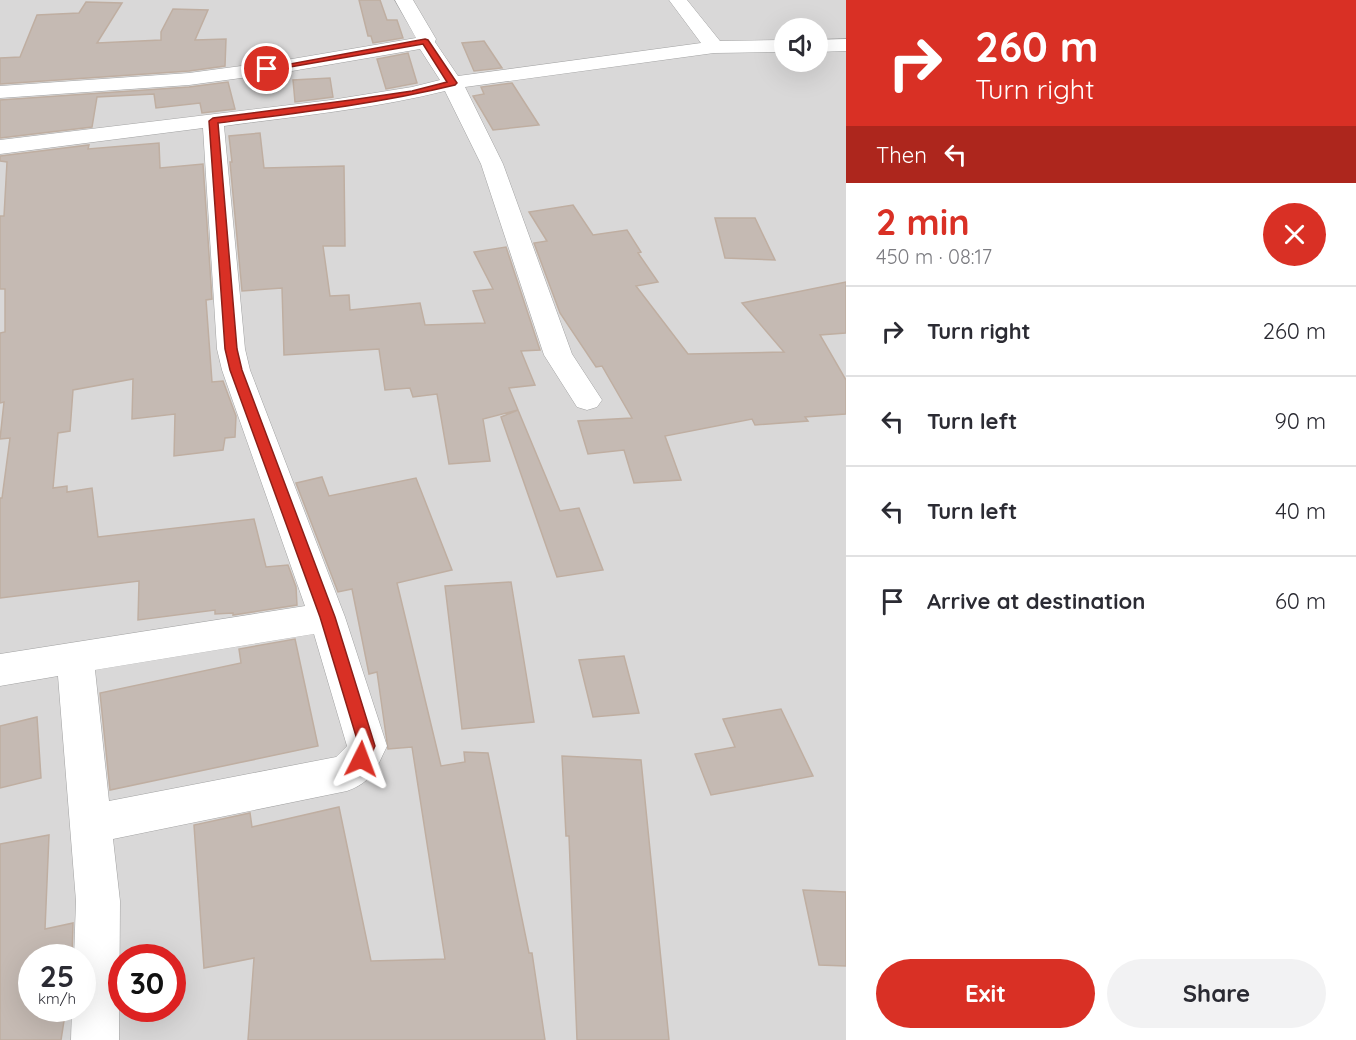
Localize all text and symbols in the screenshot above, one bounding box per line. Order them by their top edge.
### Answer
map controls [774,18,828,72]
button: sound [774,18,828,72]
text: 260 m [975,20,1098,73]
icon: right [876,24,954,102]
pin [241,43,292,94]
icon: arrive [250,52,283,85]
text: Turn right [975,72,1094,106]
icon: left [939,138,972,171]
text: Then [876,141,927,169]
text: 2 min [876,199,970,244]
button: close [1263,203,1326,266]
text: 450 m · 08:17 [876,244,992,269]
icon: right [876,315,909,348]
text: Turn right [927,317,1031,345]
text: 260 m [1263,317,1326,345]
icon: left [876,405,909,438]
text: Turn left [927,407,1017,435]
text: 90 m [1275,407,1326,435]
icon: left [876,495,909,528]
text: Turn left [927,497,1017,525]
text: 40 m [1275,497,1326,525]
icon: arrive [876,585,909,618]
text: Arrive at destination [927,587,1145,615]
text: 60 m [1275,587,1326,615]
position arrow [329,727,393,791]
speed limit sign: 30 [108,944,186,1022]
text: 25 [40,957,74,995]
button: Exit [876,959,1095,1028]
button: Share [1107,959,1326,1028]
text: km/h [38,989,76,1008]

